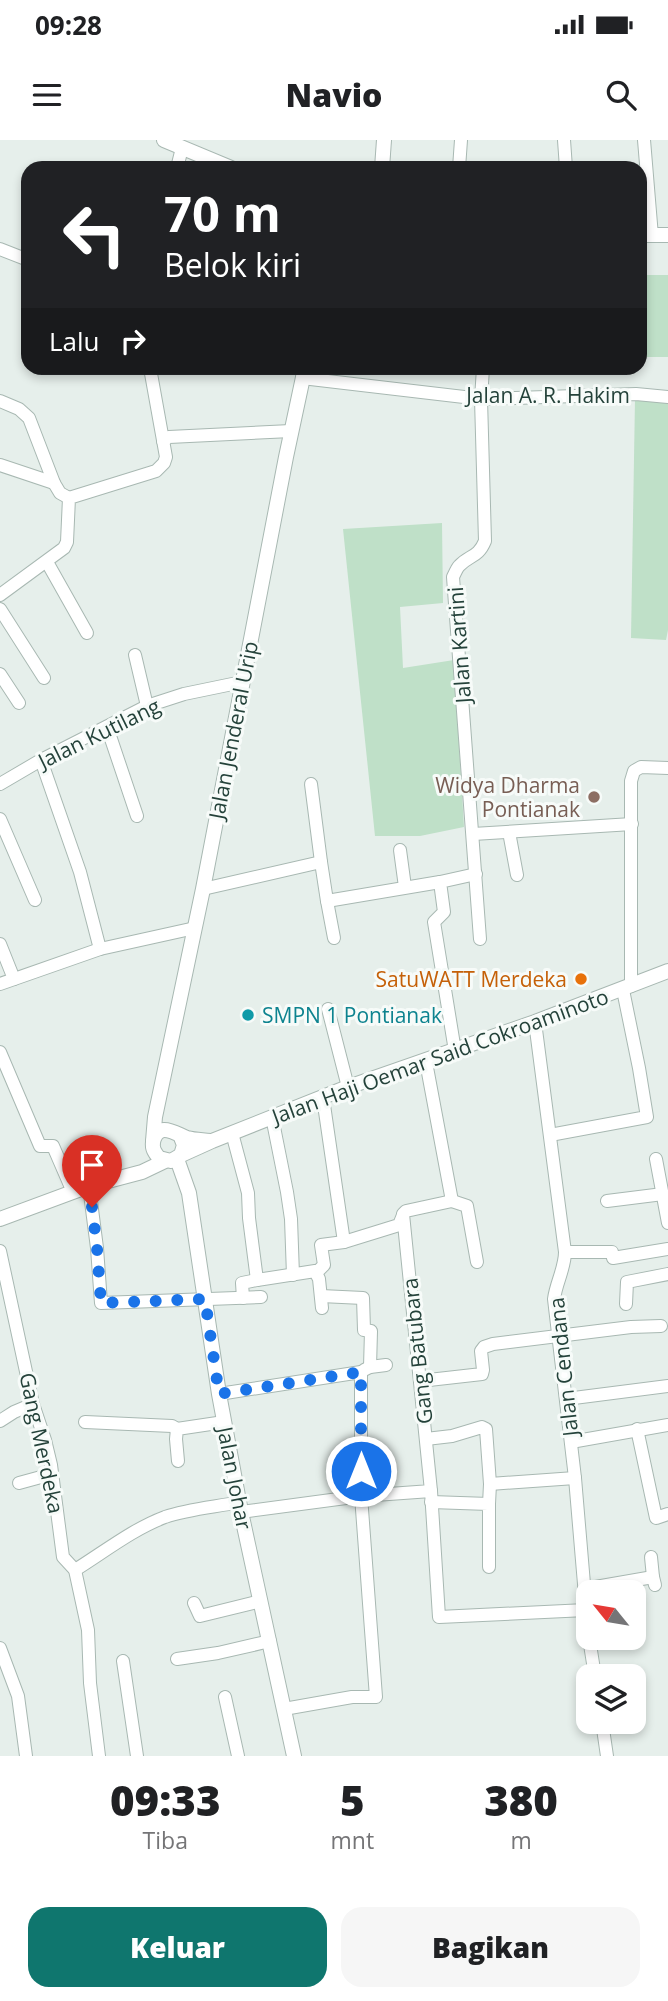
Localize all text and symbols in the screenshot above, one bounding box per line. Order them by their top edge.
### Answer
text: 09:28 [35,7,102,43]
text: Navio [286,73,382,116]
icon: menu [28,76,66,114]
icon: search [602,76,640,114]
text: 70 m [164,180,281,246]
icon: left [49,189,140,280]
text: Belok kiri [164,243,301,286]
icon: right [114,322,152,360]
text: Lalu [49,323,100,359]
street label: Jalan A. R. Hakim [464,381,630,409]
street label: Jalan Kartini [441,586,477,706]
street label: Jalan Jenderal Urip [202,639,264,823]
street label: Jalan Kutilang [32,691,165,775]
place label: Widya Dharma Pontianak [435,771,580,823]
marker: Widya Dharma Pontianak [586,789,602,805]
place label: SatuWATT Merdeka [376,965,567,993]
marker: SatuWATT Merdeka [573,971,589,987]
street label: Jalan Haji Oemar Said Cokroaminoto [266,982,612,1131]
place label: SMPN 1 Pontianak [262,1001,442,1029]
marker: SMPN 1 Pontianak [240,1007,256,1023]
pin [62,1135,122,1207]
icon: arrive [73,1146,111,1184]
street label: Gang Batubara [395,1276,439,1426]
street label: Jalan Cendana [542,1296,584,1440]
street label: Gang Merdeka [13,1370,71,1516]
street label: Jalan Johar [211,1422,259,1532]
position arrow [324,1434,398,1508]
north arrow [576,1580,646,1650]
map controls [576,1580,646,1734]
button: layers [576,1664,646,1734]
text: 09:33 [110,1771,221,1828]
text: 5 [340,1771,365,1828]
text: 380 [484,1771,558,1828]
text: Tiba [143,1824,188,1856]
text: mnt [331,1824,374,1856]
text: m [510,1824,532,1856]
button: Keluar [28,1907,327,1987]
button: Bagikan [341,1907,640,1987]

